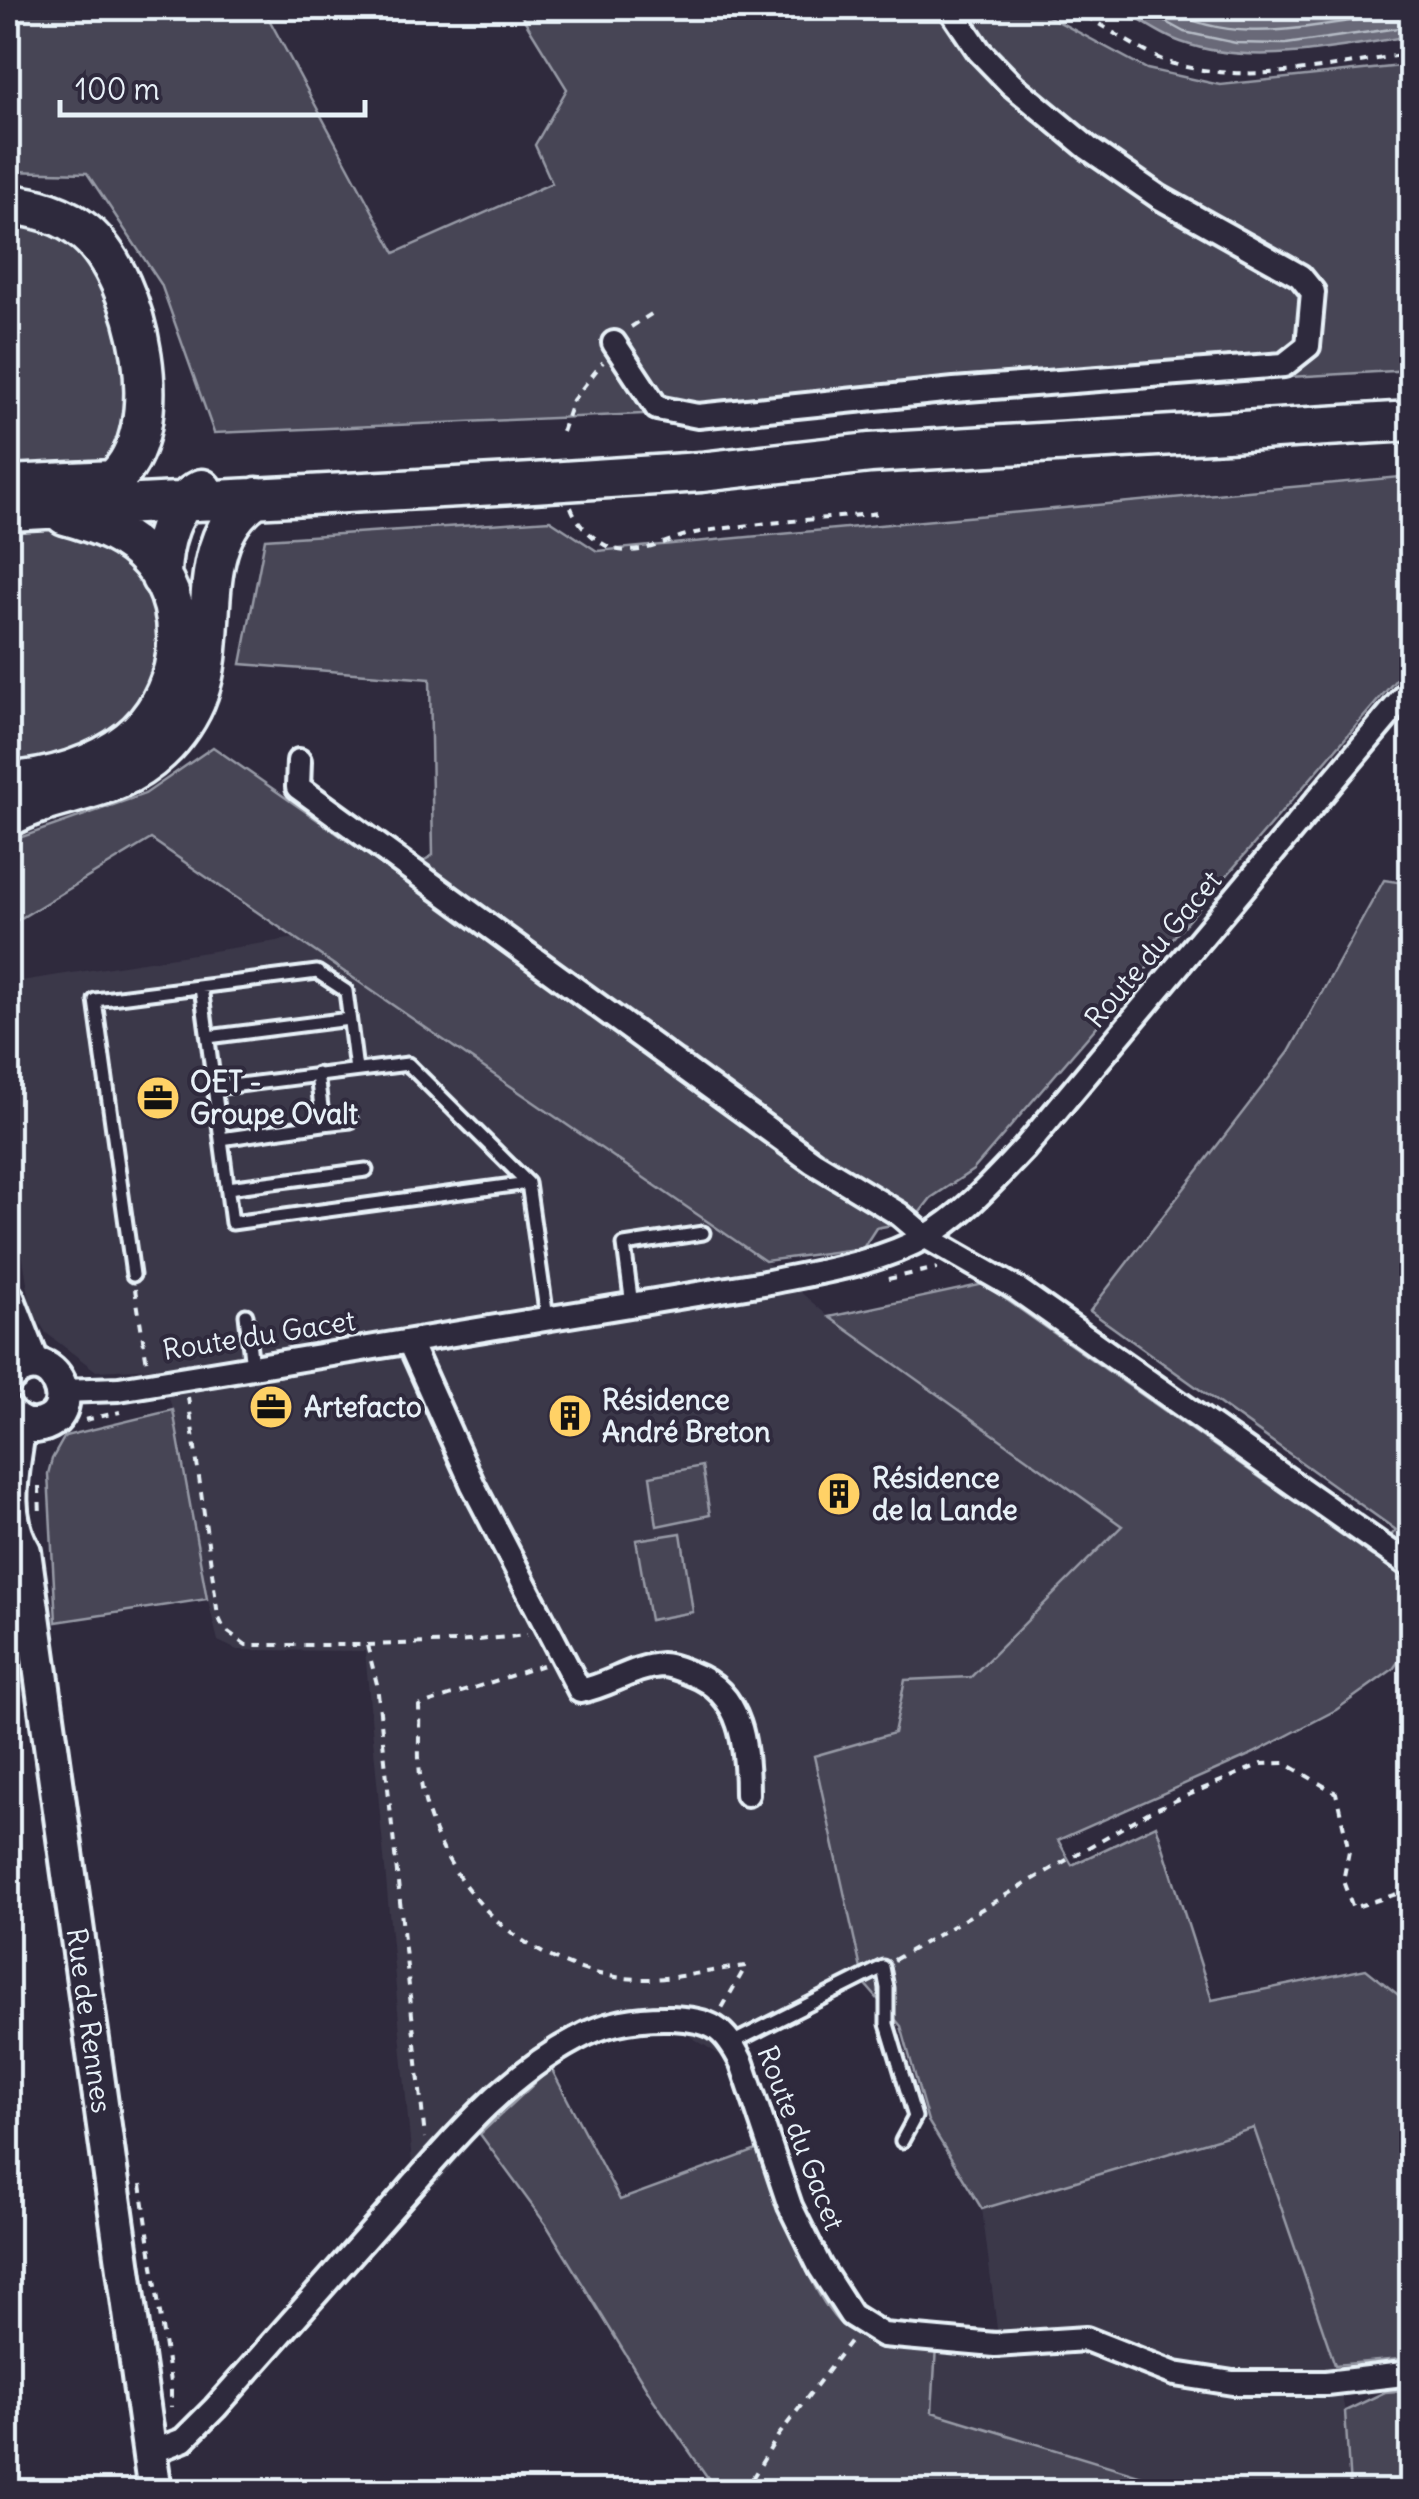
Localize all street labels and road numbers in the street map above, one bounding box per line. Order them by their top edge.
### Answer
street label: Route du Gacet [1077,863,1229,1035]
street label: Route du Gacet [160,1302,358,1368]
street label: Rue de Rennes [59,1926,120,2115]
street label: Route du Gacet [749,2041,853,2235]

